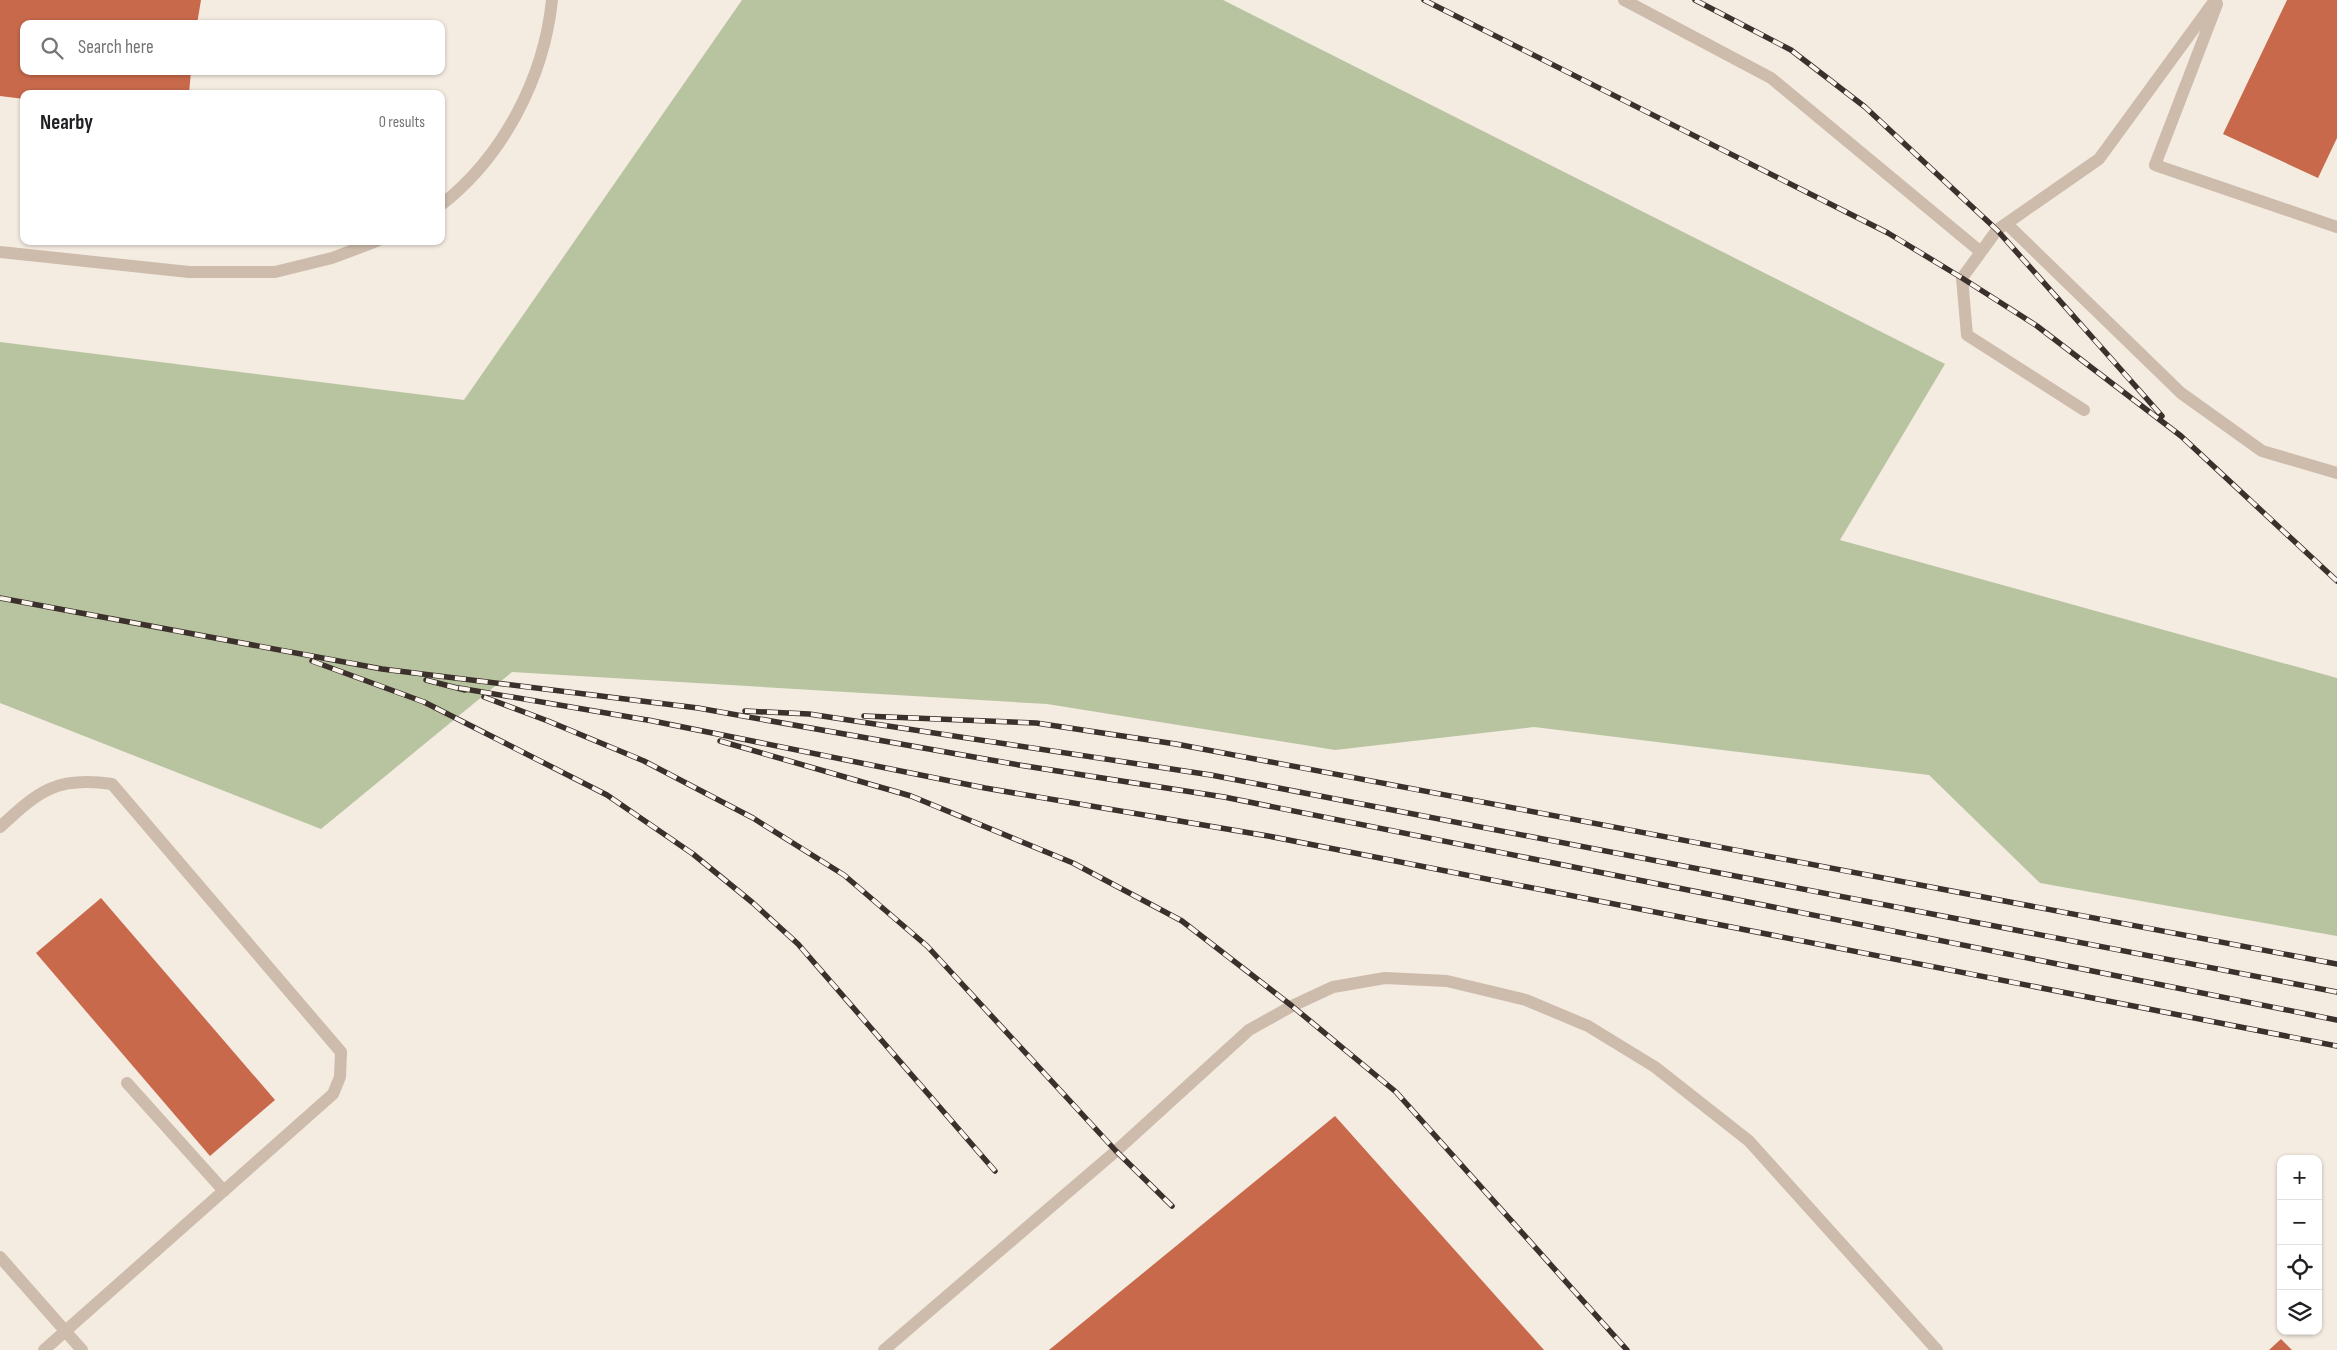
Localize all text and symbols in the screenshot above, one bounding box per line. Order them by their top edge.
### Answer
search box [20,20,445,75]
icon: search [38,34,66,62]
text: Search here [78,36,154,59]
text: Nearby [40,110,93,135]
text: 0 results [379,113,425,132]
map controls [2277,1155,2322,1335]
button: + [2277,1155,2322,1200]
button: − [2277,1200,2322,1245]
button: locate [2277,1245,2322,1290]
button: layers [2277,1290,2322,1335]

